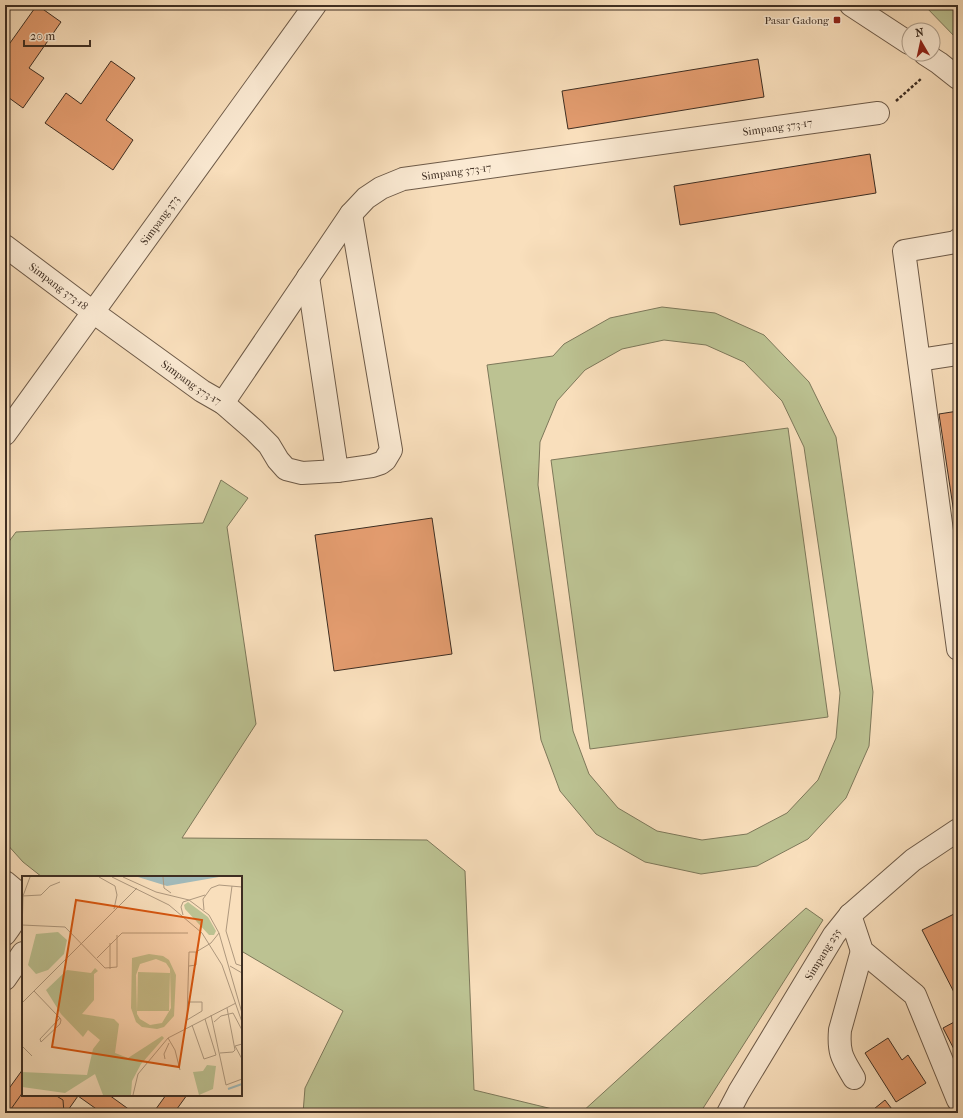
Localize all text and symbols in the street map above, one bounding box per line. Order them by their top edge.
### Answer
place label: Pasar Gadong [765,14,829,27]
marker: Pasar Gadong [832,15,842,25]
scale bar [24,22,90,48]
north arrow [901,22,941,62]
text: N [914,25,925,40]
text: 20 m [30,29,55,43]
street label: Simpang 373-17 [742,116,813,139]
street label: Simpang 373-17 [421,161,492,183]
street label: Simpang 373 [138,193,182,248]
street label: Simpang 373-18 [26,260,90,313]
street label: Simpang 373-17 [158,358,224,408]
inset map [22,876,242,1096]
street label: Simpang 235 [802,925,844,983]

